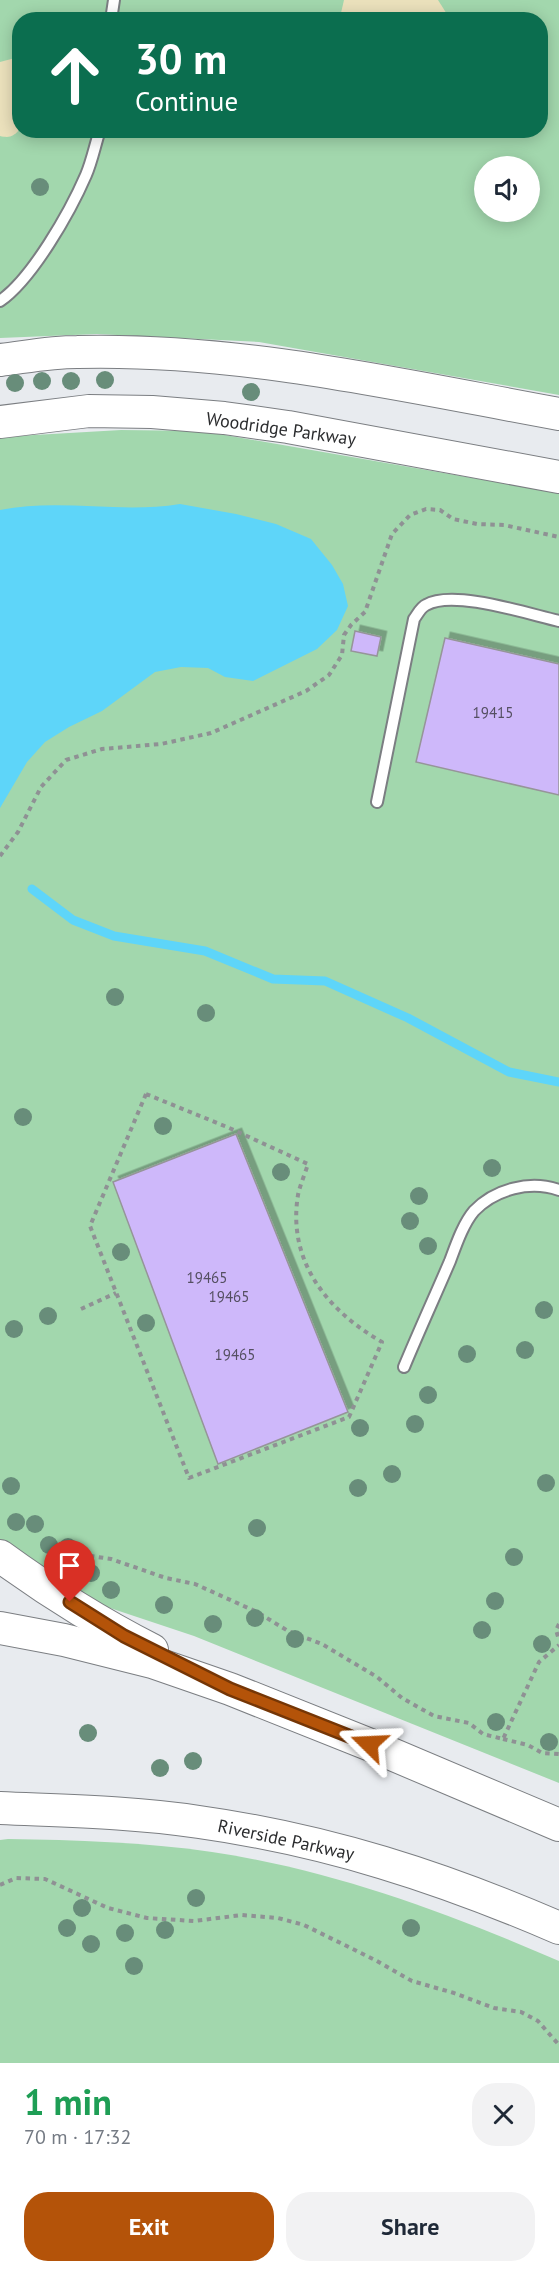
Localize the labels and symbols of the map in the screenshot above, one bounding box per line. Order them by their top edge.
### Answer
street label: Woodridge Parkway [205,407,358,450]
house number: 19415 [473,703,513,722]
house number: 19465 [187,1268,227,1287]
house number: 19465 [209,1287,249,1306]
house number: 19465 [215,1345,255,1364]
pin [44,1540,95,1602]
position arrow [337,1712,401,1776]
street label: Riverside Parkway [216,1814,357,1865]

